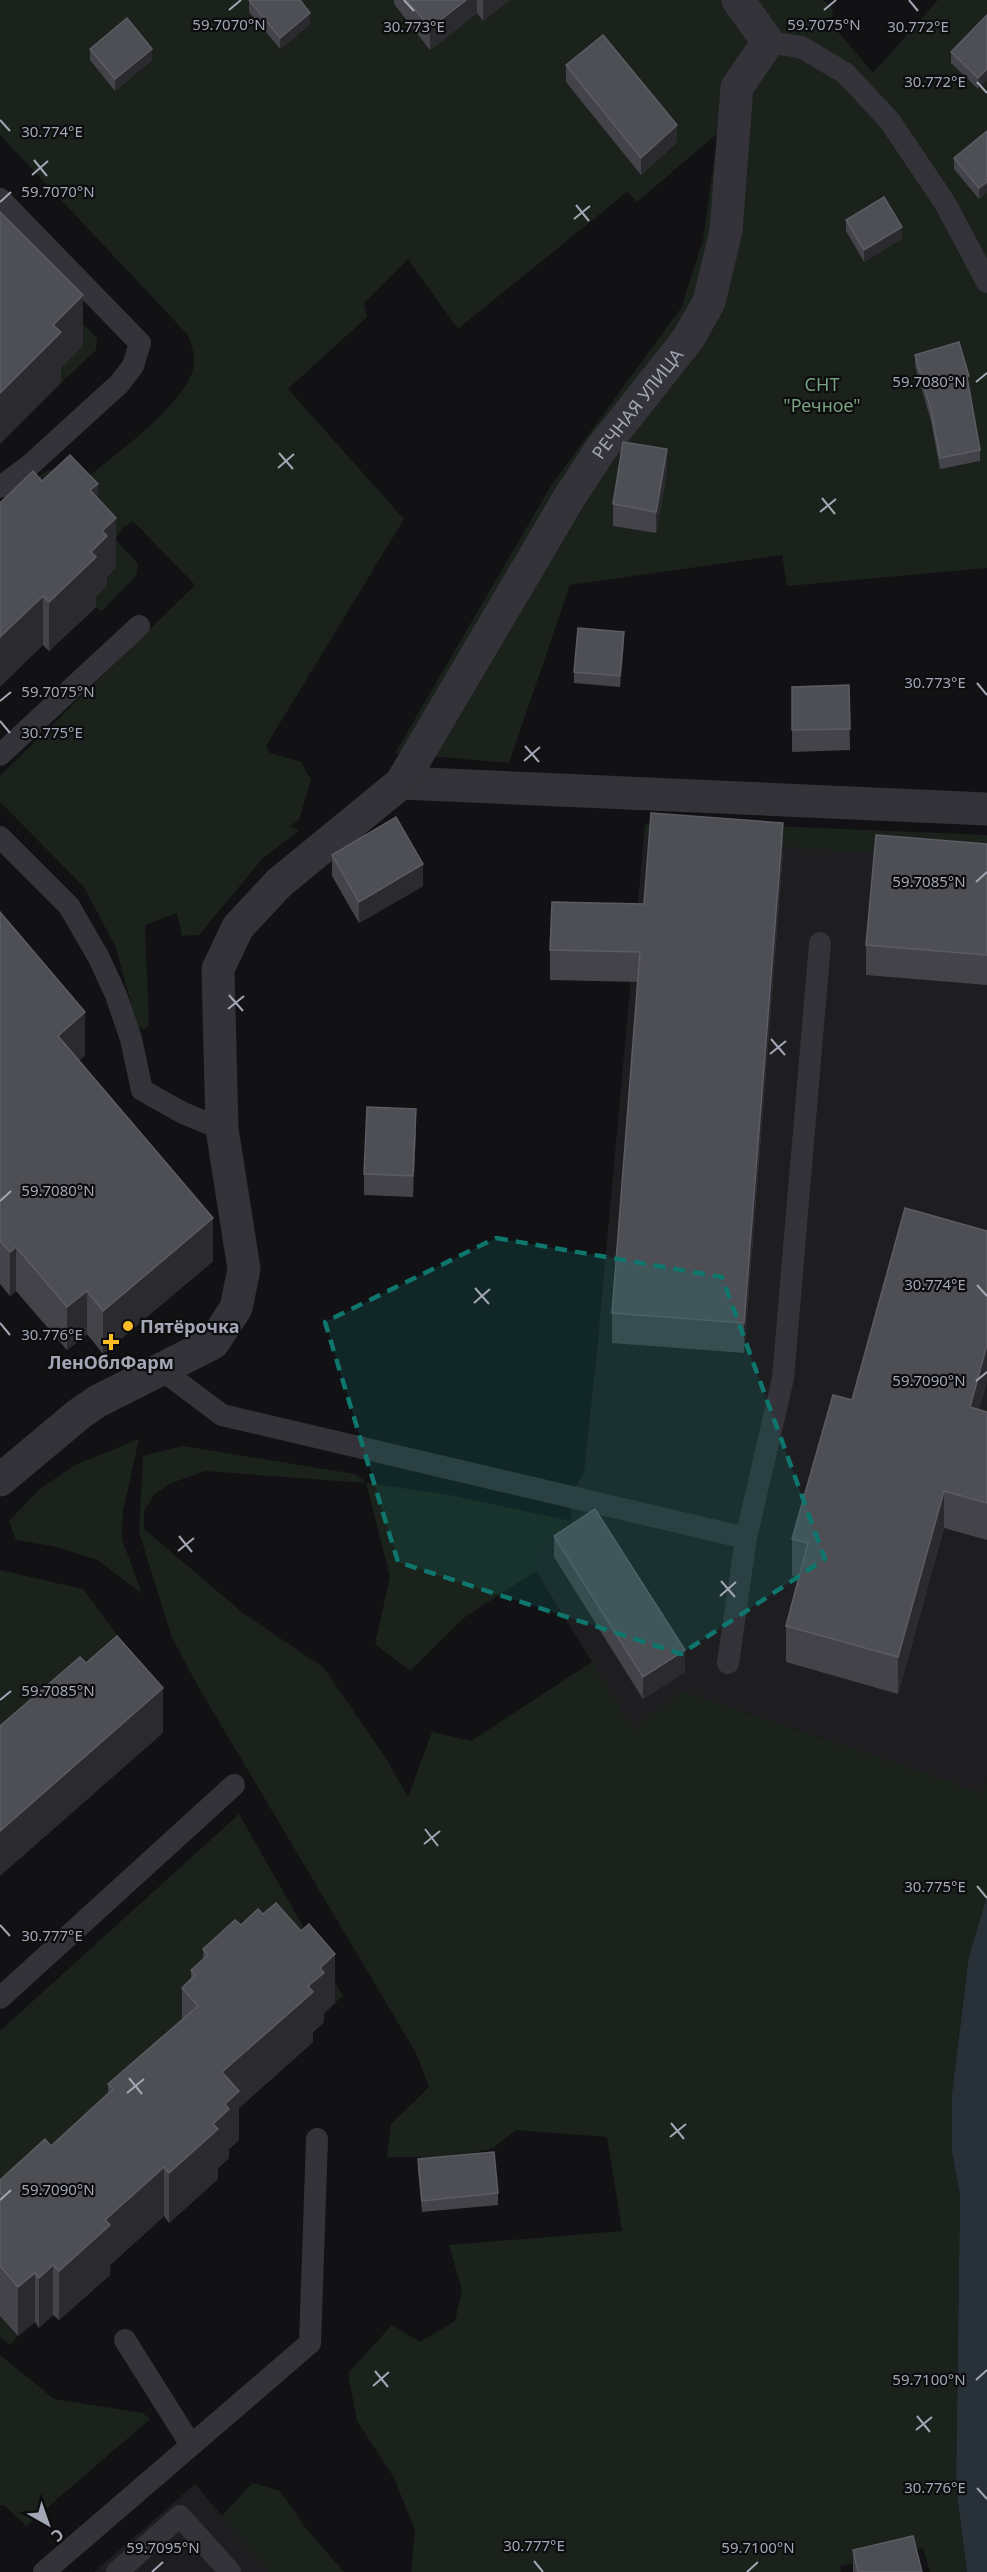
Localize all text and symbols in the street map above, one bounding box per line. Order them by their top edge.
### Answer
text: 59.7070°N [192,14,266,34]
text: 59.7075°N [787,14,861,34]
text: 30.773°E [383,16,445,36]
text: 30.772°E [887,16,949,36]
text: 30.772°E [904,71,966,91]
text: 30.774°E [21,121,83,141]
text: 59.7070°N [21,181,95,201]
street label: РЕЧНАЯ УЛИЦА [586,343,688,463]
text: 59.7080°N [892,371,966,391]
park label: СНТ "Речное" [783,372,861,417]
text: 30.773°E [904,672,966,692]
text: 59.7075°N [21,681,95,701]
text: 30.775°E [21,722,83,742]
text: 59.7085°N [892,871,966,891]
text: 59.7080°N [21,1180,95,1200]
text: 30.774°E [904,1274,966,1294]
place label: Пятёрочка [140,1314,239,1338]
marker: Пятёрочка [121,1319,135,1333]
text: 30.776°E [21,1324,83,1344]
marker: ЛенОблФарм [104,1335,118,1349]
place label: ЛенОблФарм [48,1350,174,1374]
text: 59.7090°N [892,1370,966,1390]
text: 59.7085°N [21,1680,95,1700]
text: 30.775°E [904,1876,966,1896]
text: 30.777°E [21,1925,83,1945]
text: 59.7090°N [21,2179,95,2199]
text: 59.7100°N [892,2369,966,2389]
text: 30.776°E [904,2477,966,2497]
north arrow [18,2494,78,2554]
text: С [47,2524,69,2547]
text: 30.777°E [503,2535,565,2555]
text: 59.7095°N [126,2537,200,2557]
text: 59.7100°N [721,2537,795,2557]

